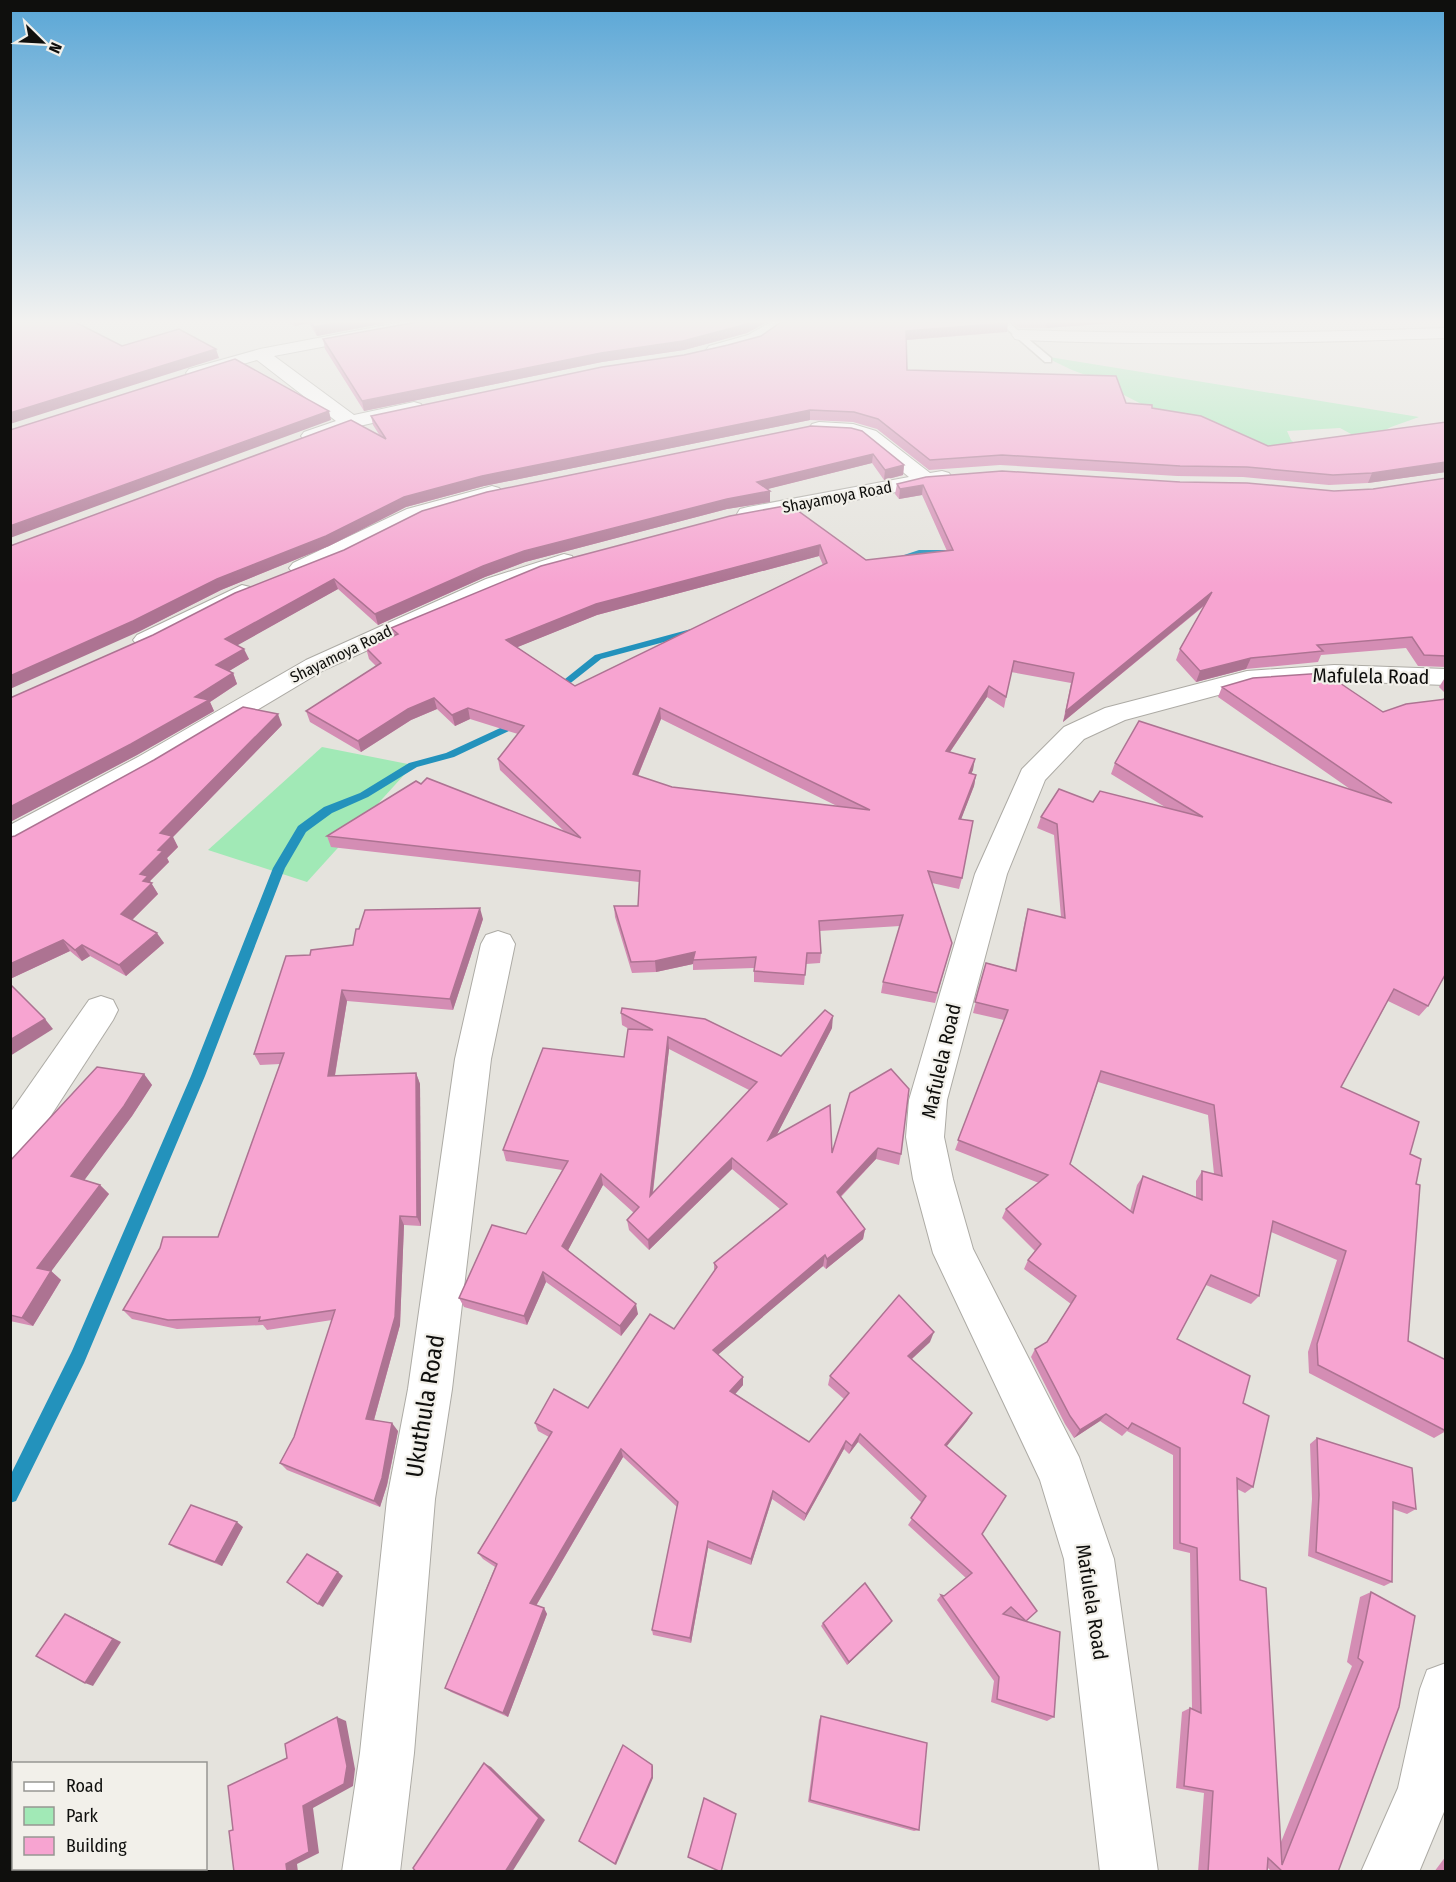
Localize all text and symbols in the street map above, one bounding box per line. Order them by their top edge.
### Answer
north arrow [12,12,72,72]
text: N [45,40,66,56]
street label: Shayamoya Road [781,477,893,517]
street label: Shayamoya Road [287,621,395,687]
street label: Mafulela Road [1312,663,1430,689]
street label: Mafulela Road [916,1001,966,1121]
street label: Ukuthula Road [400,1333,450,1479]
street label: Mafulela Road [1071,1542,1113,1662]
legend [12,1762,207,1870]
text: Road [66,1775,103,1797]
text: Park [66,1805,99,1827]
text: Building [66,1835,127,1857]

